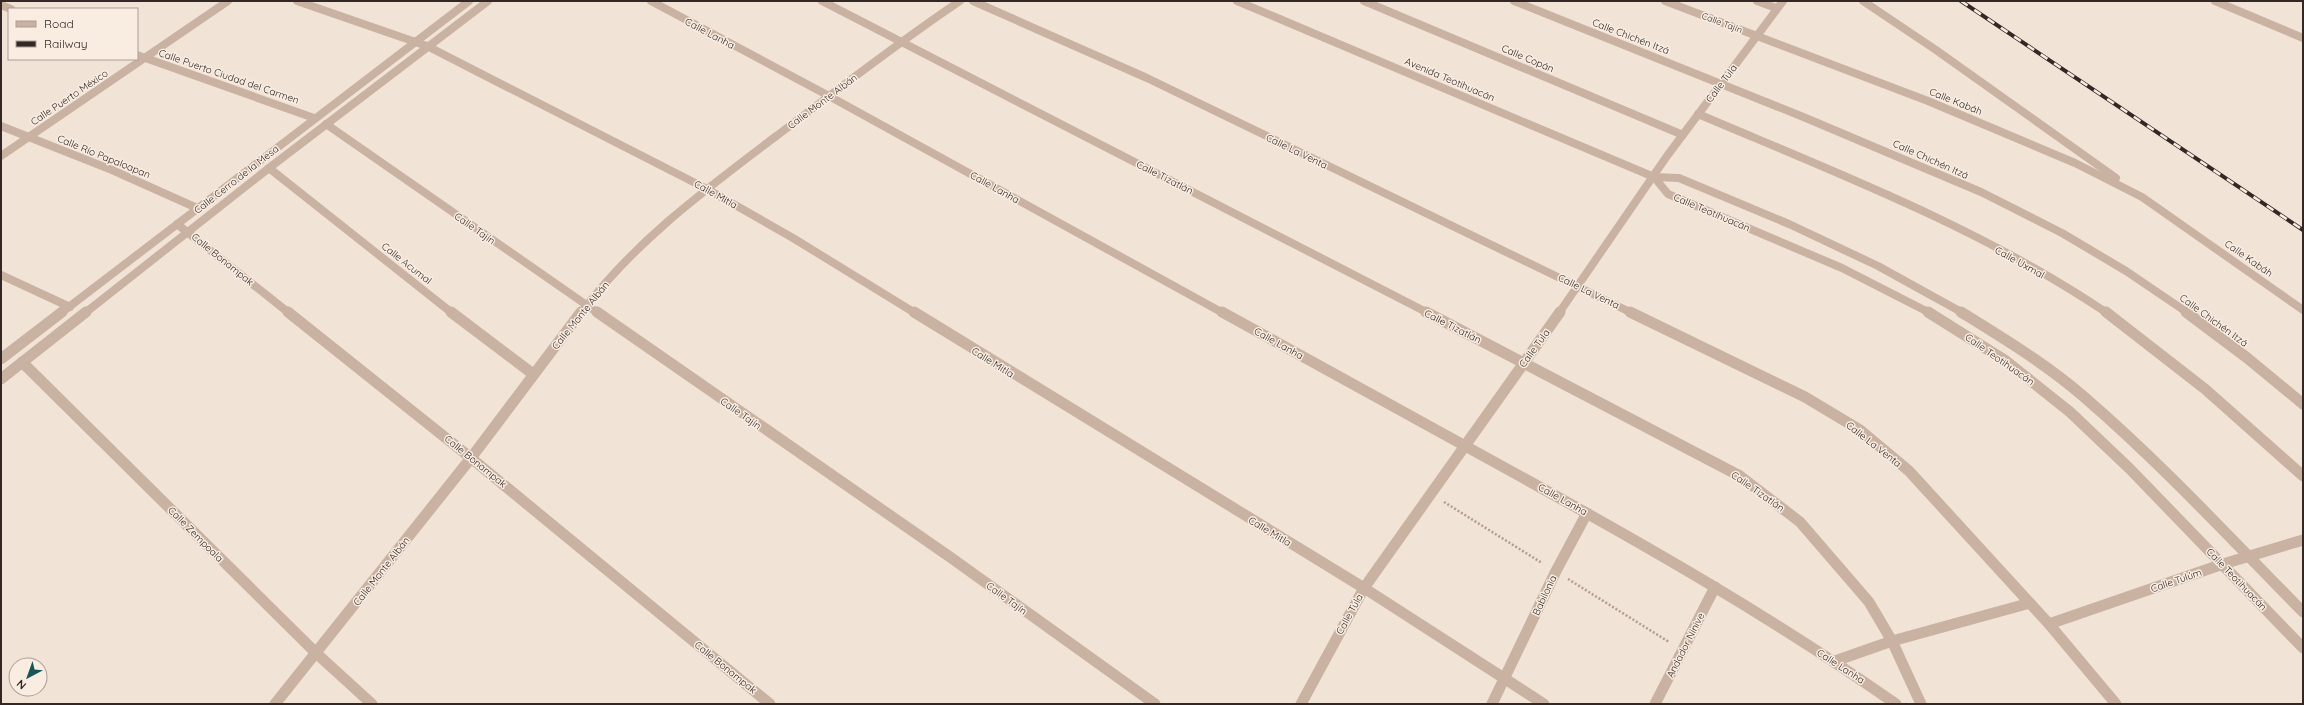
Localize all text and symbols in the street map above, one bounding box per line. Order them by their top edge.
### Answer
legend [8,8,138,60]
street label: Calle Tajín [1700,10,1744,35]
street label: Calle Lanha [683,15,737,52]
text: Road [44,16,74,31]
street label: Calle Chichén Itzá [1590,16,1671,57]
text: Railway [44,36,88,51]
street label: Calle Copán [1500,42,1556,75]
street label: Calle Puerto Ciudad del Carmen [157,46,301,107]
street label: Avenida Teotihuacán [1403,55,1497,104]
street label: Calle Tula [1703,62,1740,105]
street label: Calle Puerto México [28,67,111,128]
street label: Calle Monte Albán [785,71,860,132]
street label: Calle Kabáh [1927,85,1984,118]
street label: Calle La Venta [1264,131,1330,172]
street label: Calle Río Papaloapan [55,132,152,181]
street label: Calle Chichén Itzá [1891,137,1971,182]
street label: Calle Cerro de la Mesa [191,142,281,217]
street label: Calle Tizatlán [1134,158,1195,197]
street label: Calle Lanha [968,169,1022,206]
street label: Calle Mitla [692,177,740,212]
street label: Calle Teotihuacán [1672,190,1752,234]
street label: Calle Tajín [452,210,498,247]
street label: Calle Bonampak [189,230,256,288]
street label: Calle Kabáh [2222,237,2275,280]
street label: Calle Acumal [379,240,434,287]
street label: Calle Uxmal [1993,243,2047,281]
street label: Calle La Venta [1556,271,1622,312]
street label: Calle Monte Albán [549,279,612,352]
street label: Calle Chichén Itzá [2177,291,2251,350]
street label: Calle Tizatlán [1422,307,1483,346]
street label: Calle Lanha [1252,325,1306,362]
street label: Calle Tula [1516,327,1553,370]
street label: Calle Teotihuacán [1962,331,2037,388]
street label: Calle Mitla [969,344,1016,381]
street label: Calle Tajín [718,395,764,432]
street label: Calle La Venta [1843,419,1904,470]
street label: Calle Bonampak [442,432,509,490]
street label: Calle Tizatlán [1729,468,1787,515]
street label: Calle Lanha [1536,481,1590,518]
street label: Calle Zempoala [165,504,226,565]
street label: Calle Mitla [1246,514,1294,549]
street label: Calle Monte Albán [350,534,412,608]
street label: Calle Teotihuacán [2203,545,2270,613]
street label: Calle Tulúm [2149,566,2203,595]
street label: Babilonia [1529,573,1559,617]
street label: Calle Tajín [984,579,1030,618]
street label: Calle Tula [1333,592,1366,637]
street label: Andador Ninive [1663,610,1708,680]
street label: Calle Bonampak [692,638,759,696]
street label: Calle Lanha [1814,646,1867,687]
north arrow [8,657,48,697]
text: N [14,677,29,692]

